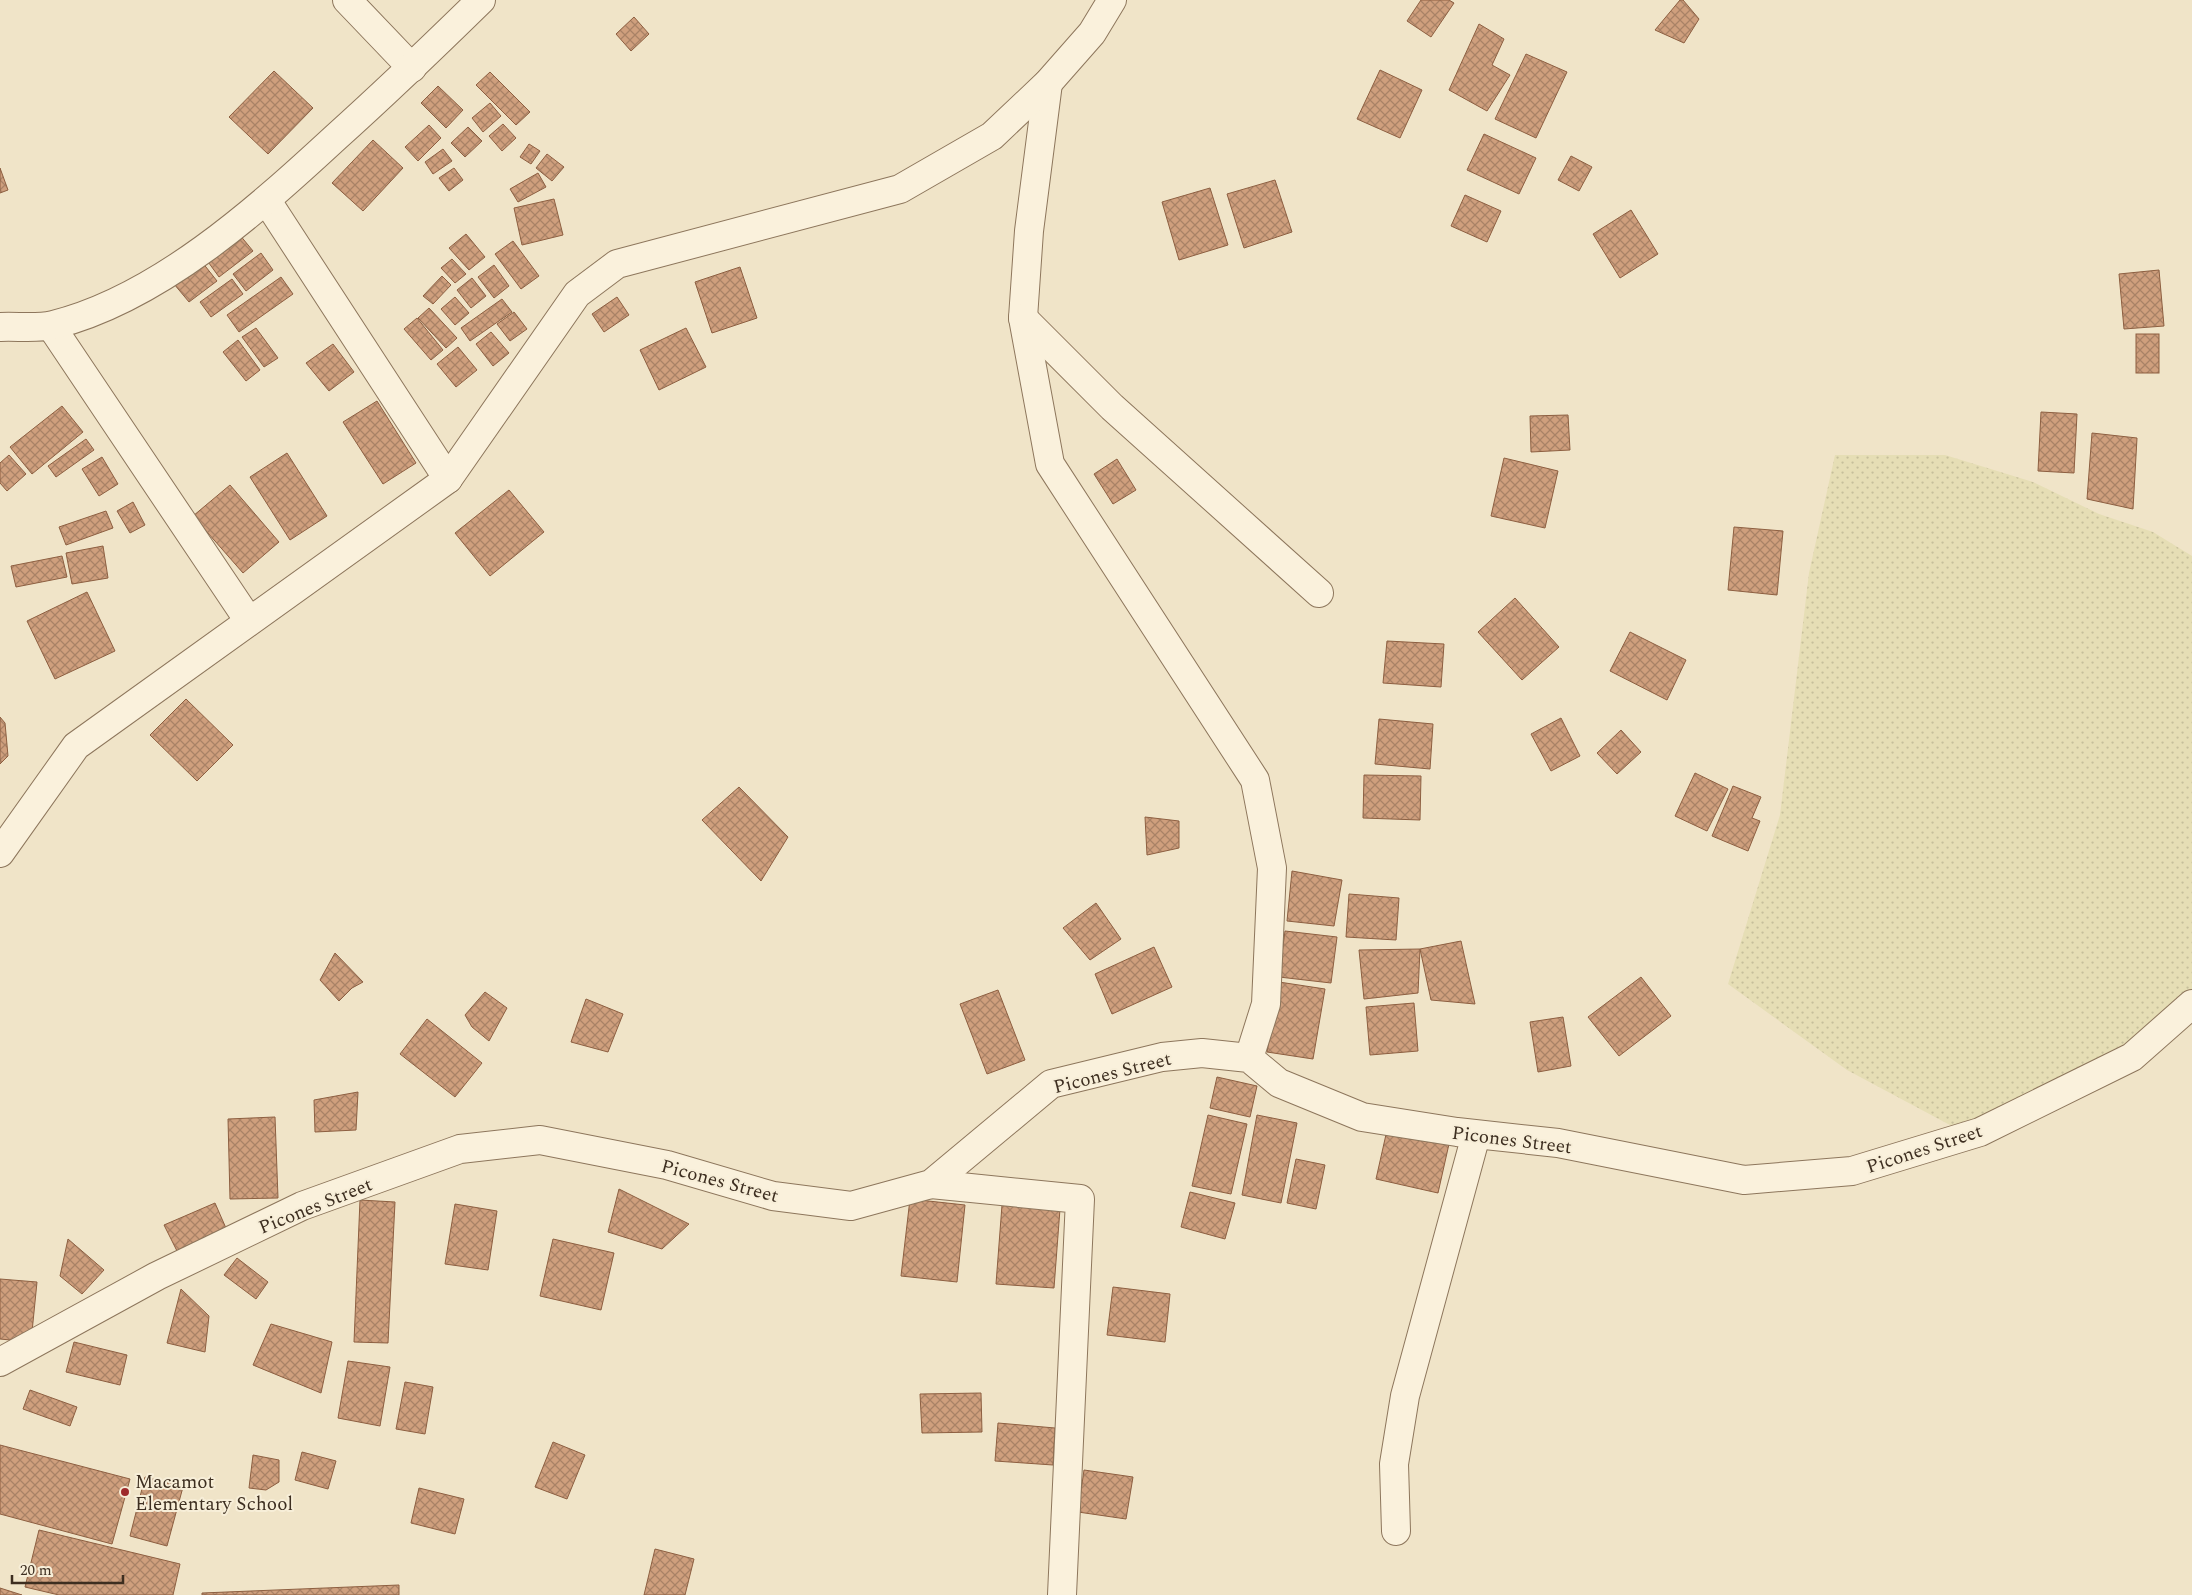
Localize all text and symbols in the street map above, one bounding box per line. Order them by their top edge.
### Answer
street label: Picones Street [1050,1045,1175,1102]
street label: Picones Street [1863,1117,1987,1182]
street label: Picones Street [1450,1119,1574,1162]
street label: Picones Street [658,1152,782,1211]
street label: Picones Street [254,1170,377,1242]
place label: Macamot Elementary School [135,1468,293,1519]
marker: Macamot Elementary School [119,1486,131,1498]
scale bar [12,1552,124,1584]
text: 20 m [20,1559,52,1582]

